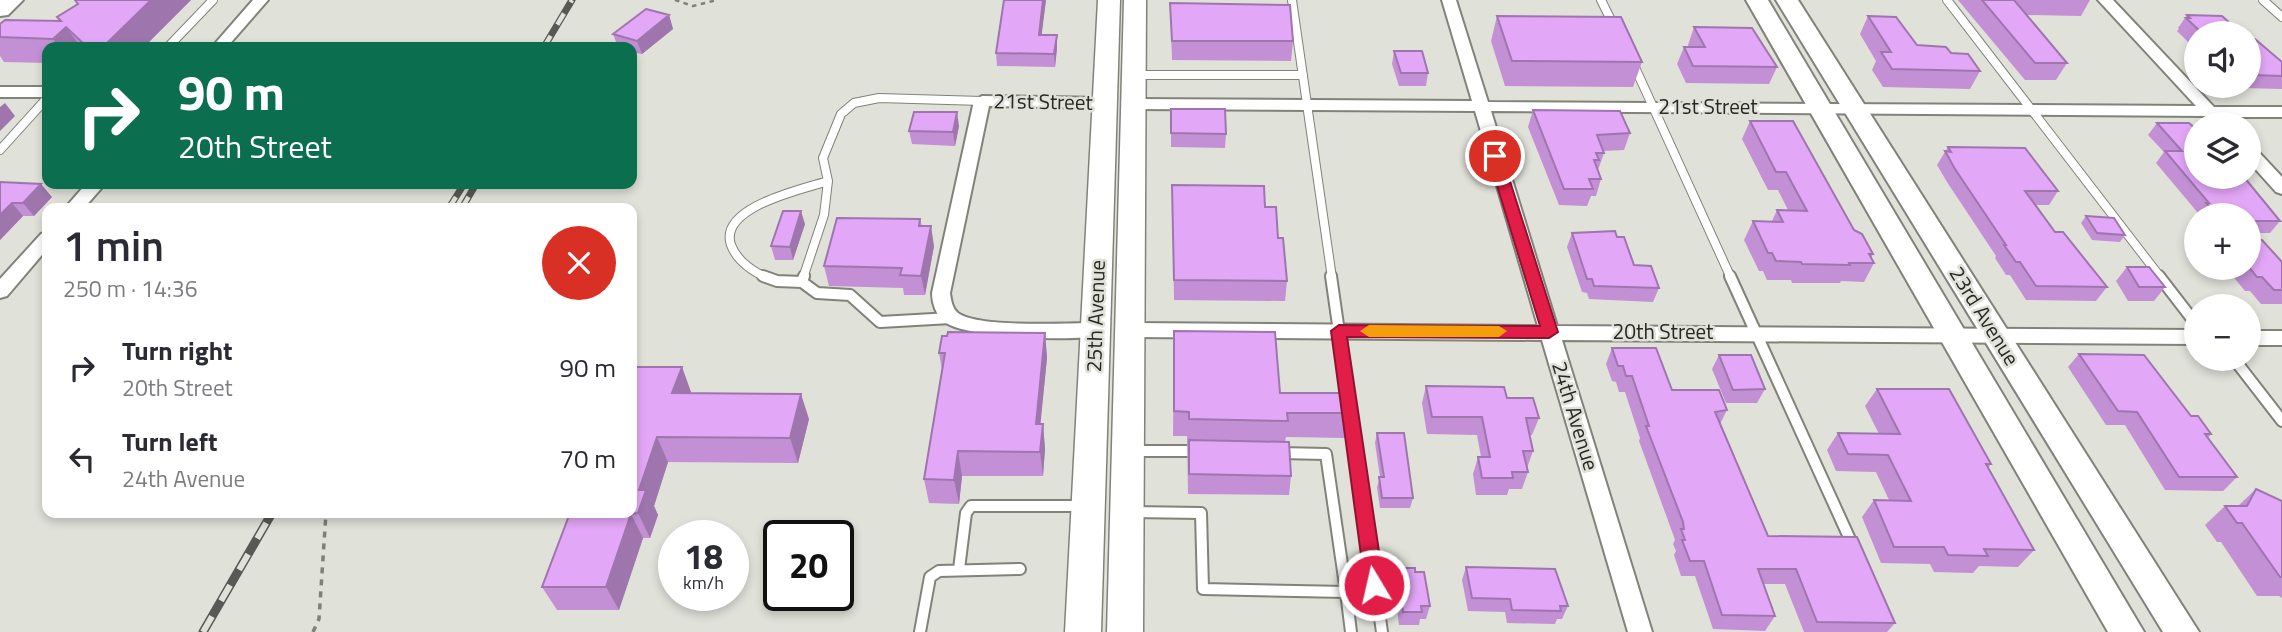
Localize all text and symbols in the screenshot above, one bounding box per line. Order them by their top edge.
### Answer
map controls [2184,21,2261,371]
button: sound [2184,21,2261,98]
text: 90 m [178,54,285,129]
icon: right [63,70,154,161]
street label: 21st Street [993,84,1094,118]
street label: 21st Street [1658,90,1758,122]
button: layers [2184,112,2261,189]
text: 20th Street [178,122,332,170]
pin [1465,126,1525,186]
icon: arrive [1476,137,1514,175]
button: + [2184,203,2261,280]
text: 1 min [63,213,164,277]
button: close [542,226,616,300]
street label: 25th Avenue [1077,259,1113,373]
street label: 23rd Avenue [1942,260,2028,371]
text: 250 m · 14:36 [63,271,198,306]
button: − [2184,294,2261,371]
street label: 20th Street [1613,315,1714,347]
text: Turn right [122,331,233,370]
text: 90 m [559,348,616,387]
icon: right [63,349,101,387]
street label: 24th Avenue [1544,357,1608,474]
text: 20th Street [122,370,233,405]
text: Turn left [122,422,217,461]
text: 70 m [559,439,616,478]
icon: left [63,440,101,478]
text: 24th Avenue [122,461,245,496]
speed limit sign: 20 [763,520,854,611]
text: 18 [684,529,723,583]
position arrow [1337,548,1411,622]
text: km/h [683,569,724,596]

